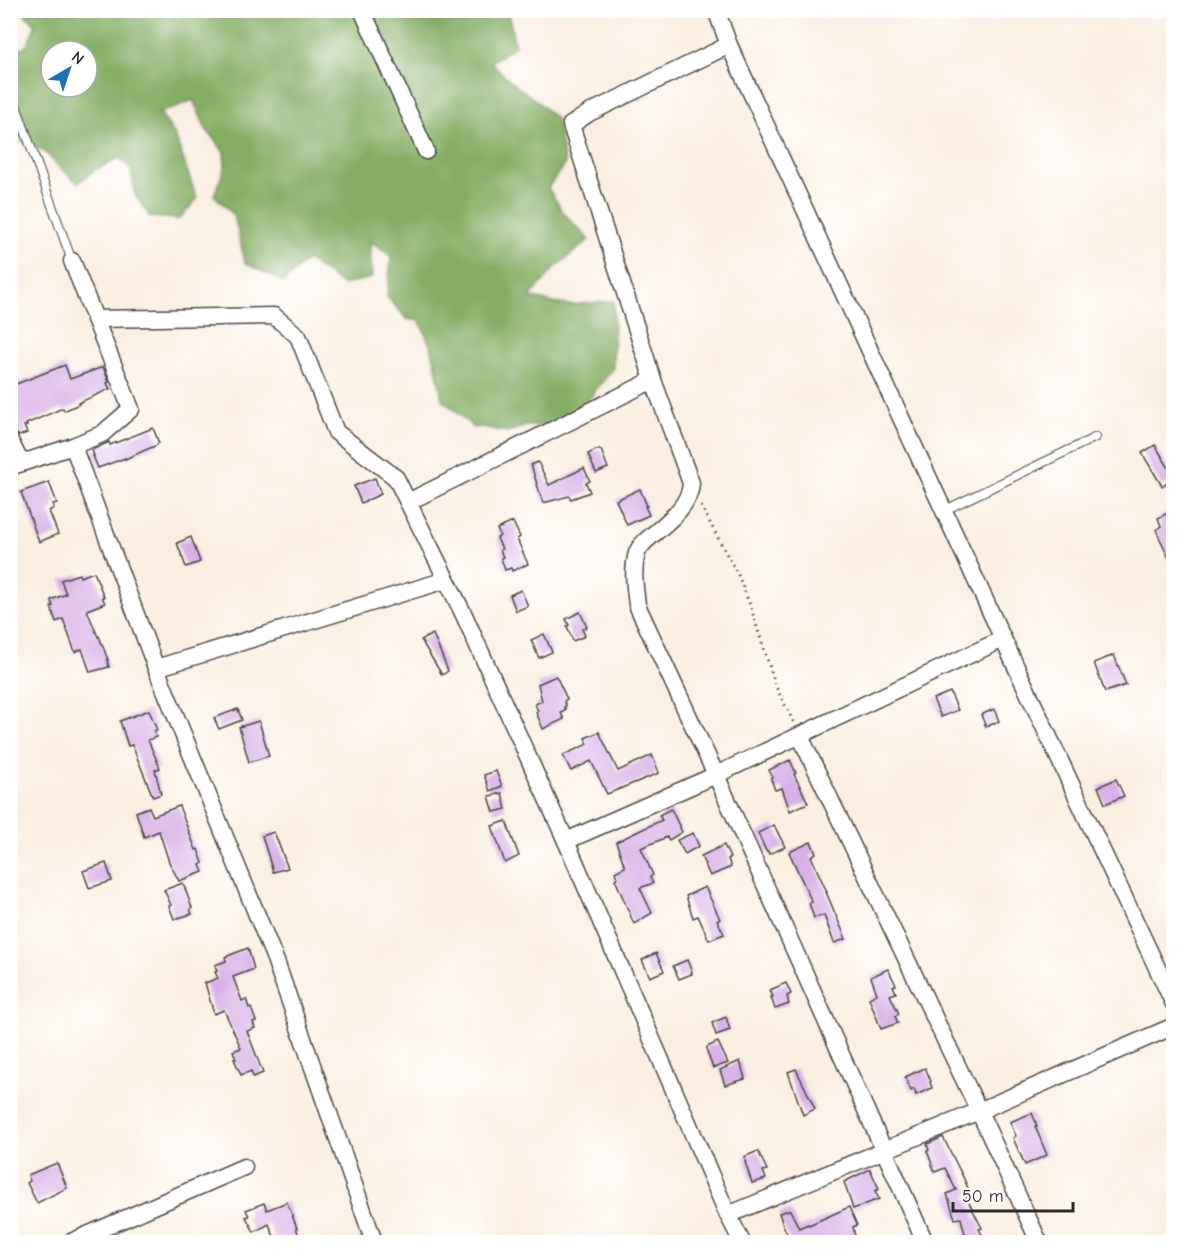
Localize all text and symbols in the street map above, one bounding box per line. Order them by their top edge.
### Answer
north arrow [39,39,99,99]
text: N [68,48,88,68]
scale bar [953,1175,1073,1213]
text: 50 m [962,1186,1004,1207]

